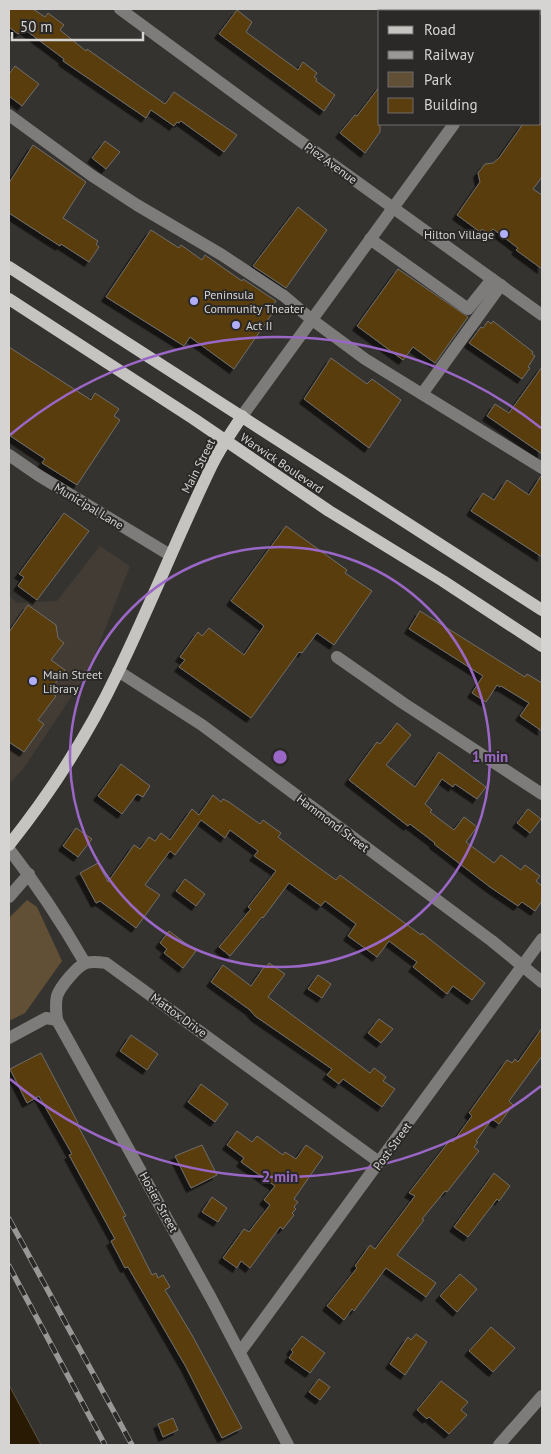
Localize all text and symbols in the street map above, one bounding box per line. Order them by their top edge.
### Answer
scale bar [12,10,144,42]
legend [378,10,541,125]
text: 50 m [20,17,53,36]
text: Road [424,20,456,39]
text: Railway [424,45,474,64]
text: Park [424,70,452,89]
text: Building [424,95,478,114]
street label: Piez Avenue [302,139,360,187]
place label: Hilton Village [424,227,494,242]
marker: Hilton Village [498,228,510,240]
place label: Peninsula Community Theater [204,287,304,316]
marker: Peninsula Community Theater [188,295,200,307]
place label: Act II [246,318,273,333]
marker: Act II [230,319,242,331]
street label: Warwick Boulevard [238,430,326,496]
street label: Main Street [178,436,218,496]
street label: Municipal Lane [52,479,126,533]
place label: Main Street Library [43,667,102,696]
marker: Main Street Library [27,675,39,687]
text: 1 min [472,747,508,766]
centre of rings [271,748,289,766]
street label: Hammond Street [294,791,372,855]
street label: Mattox Drive [148,990,210,1040]
street label: Post Street [370,1119,414,1173]
text: 2 min [262,1167,298,1186]
street label: Hosier Street [136,1169,182,1235]

